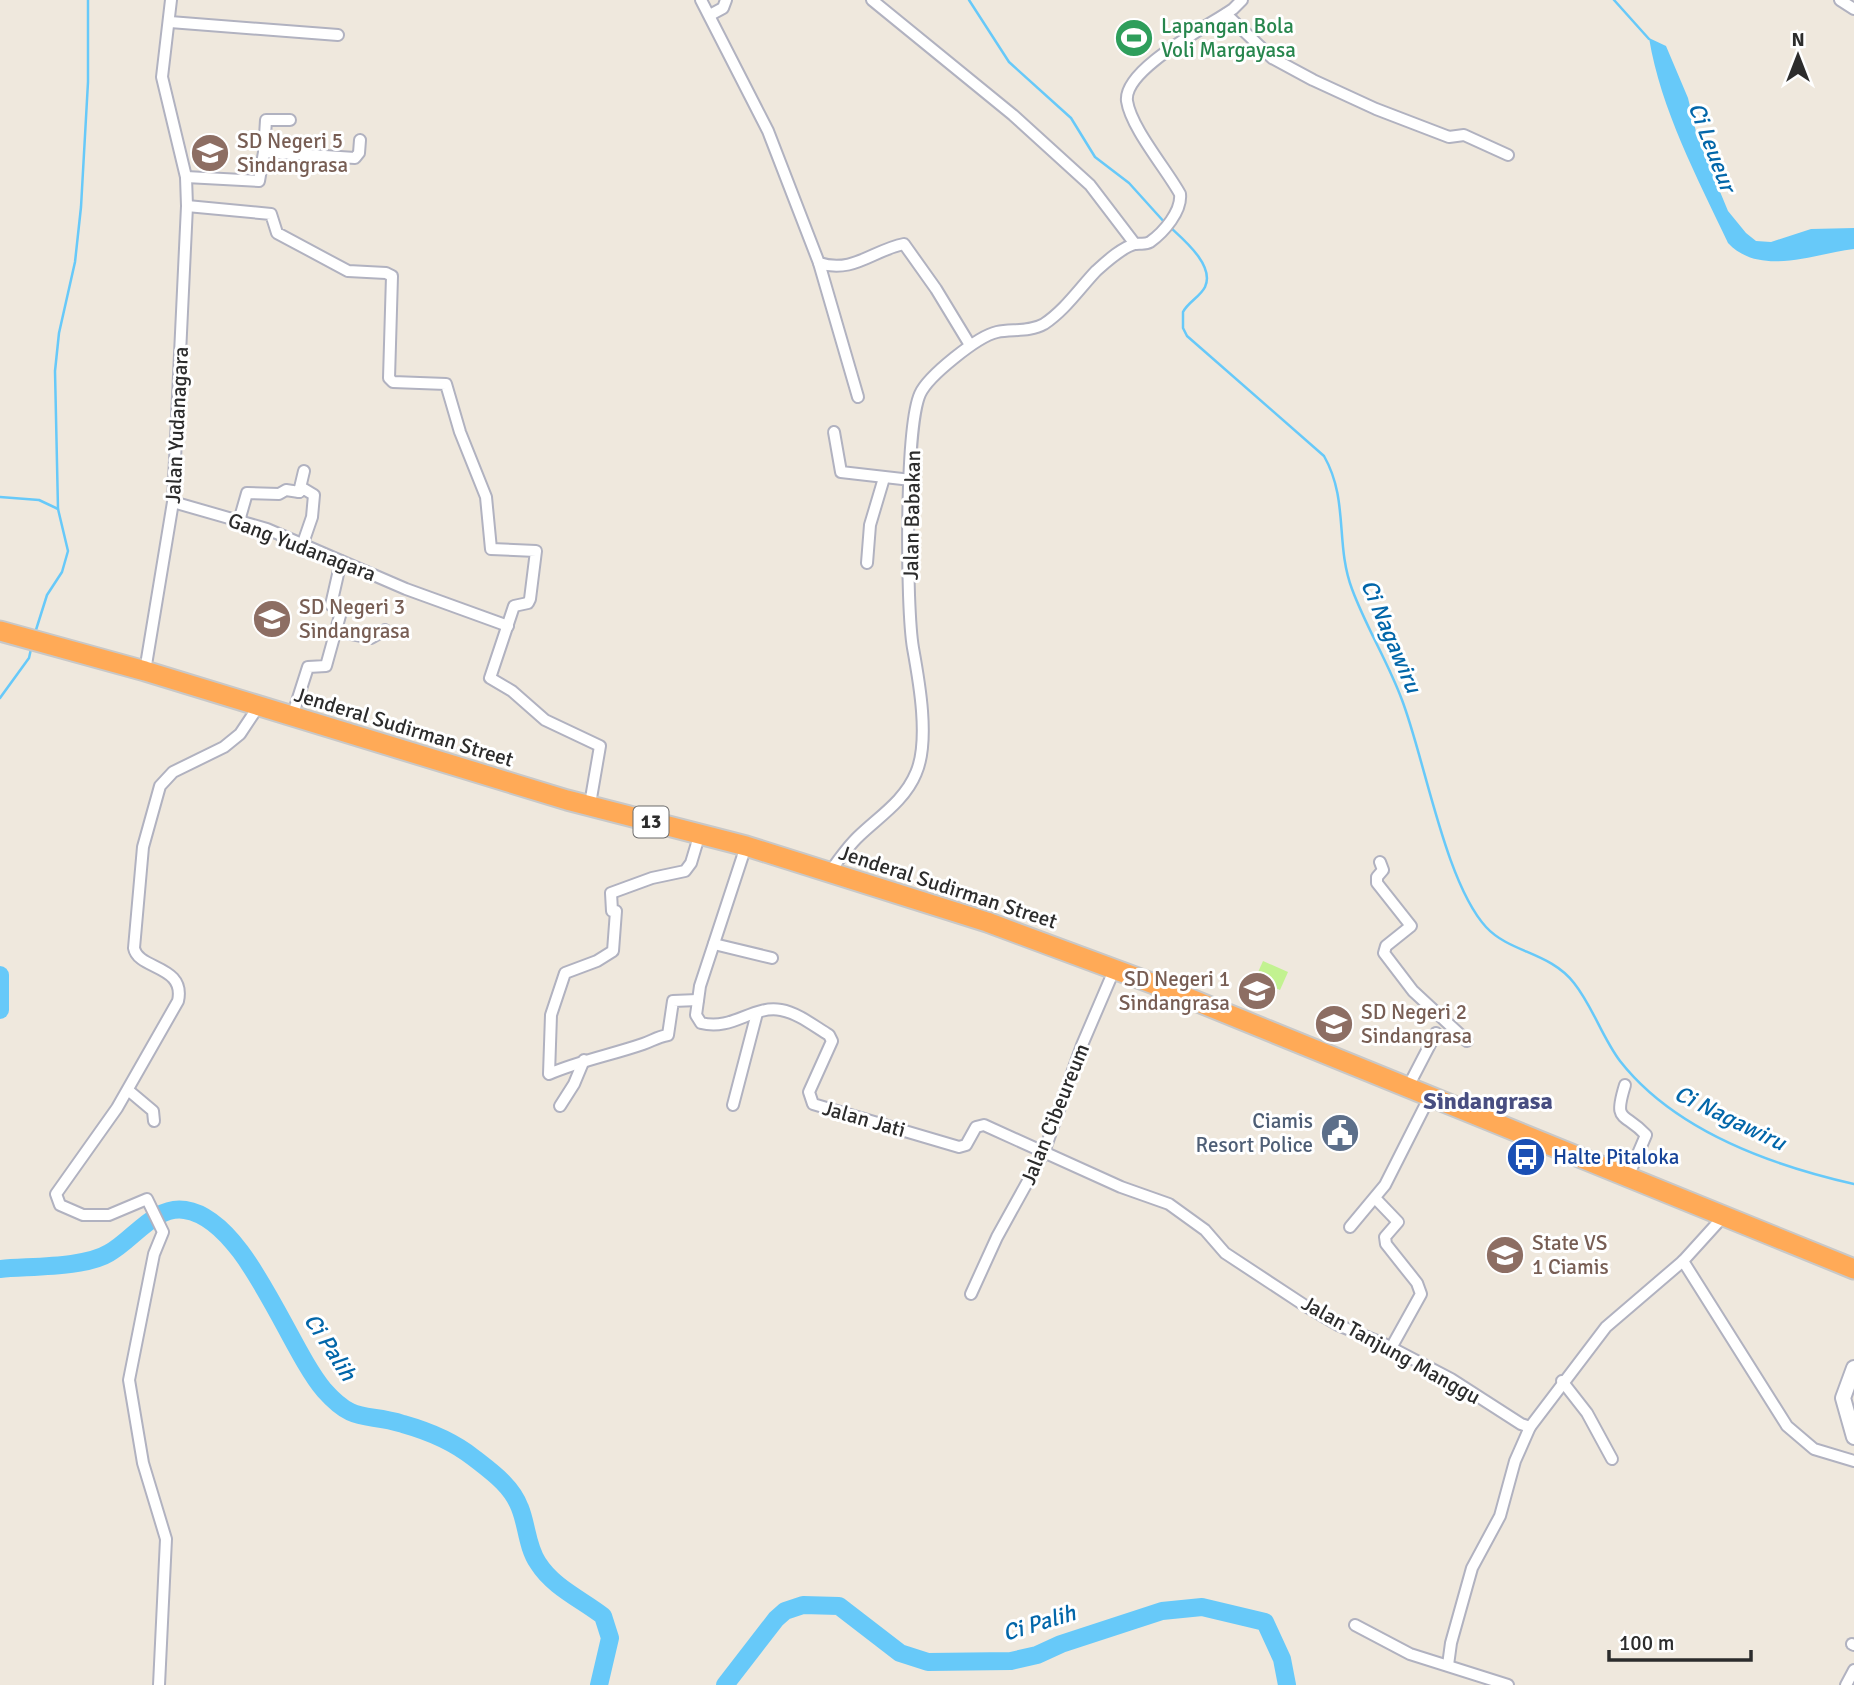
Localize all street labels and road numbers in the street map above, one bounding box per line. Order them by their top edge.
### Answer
street label: Jalan Yudanagara [160,346,194,504]
street label: Jalan Babakan [898,450,926,580]
street label: Gang Yudanagara [224,507,380,587]
street label: Jenderal Sudirman Street [291,681,517,773]
road number: 13 [634,806,668,838]
street label: Jenderal Sudirman Street [836,839,1060,935]
street label: Jalan Cibeureum [1015,1040,1095,1188]
street label: Jalan Jati [820,1095,908,1143]
street label: Jalan Tanjung Manggu [1297,1290,1485,1410]

